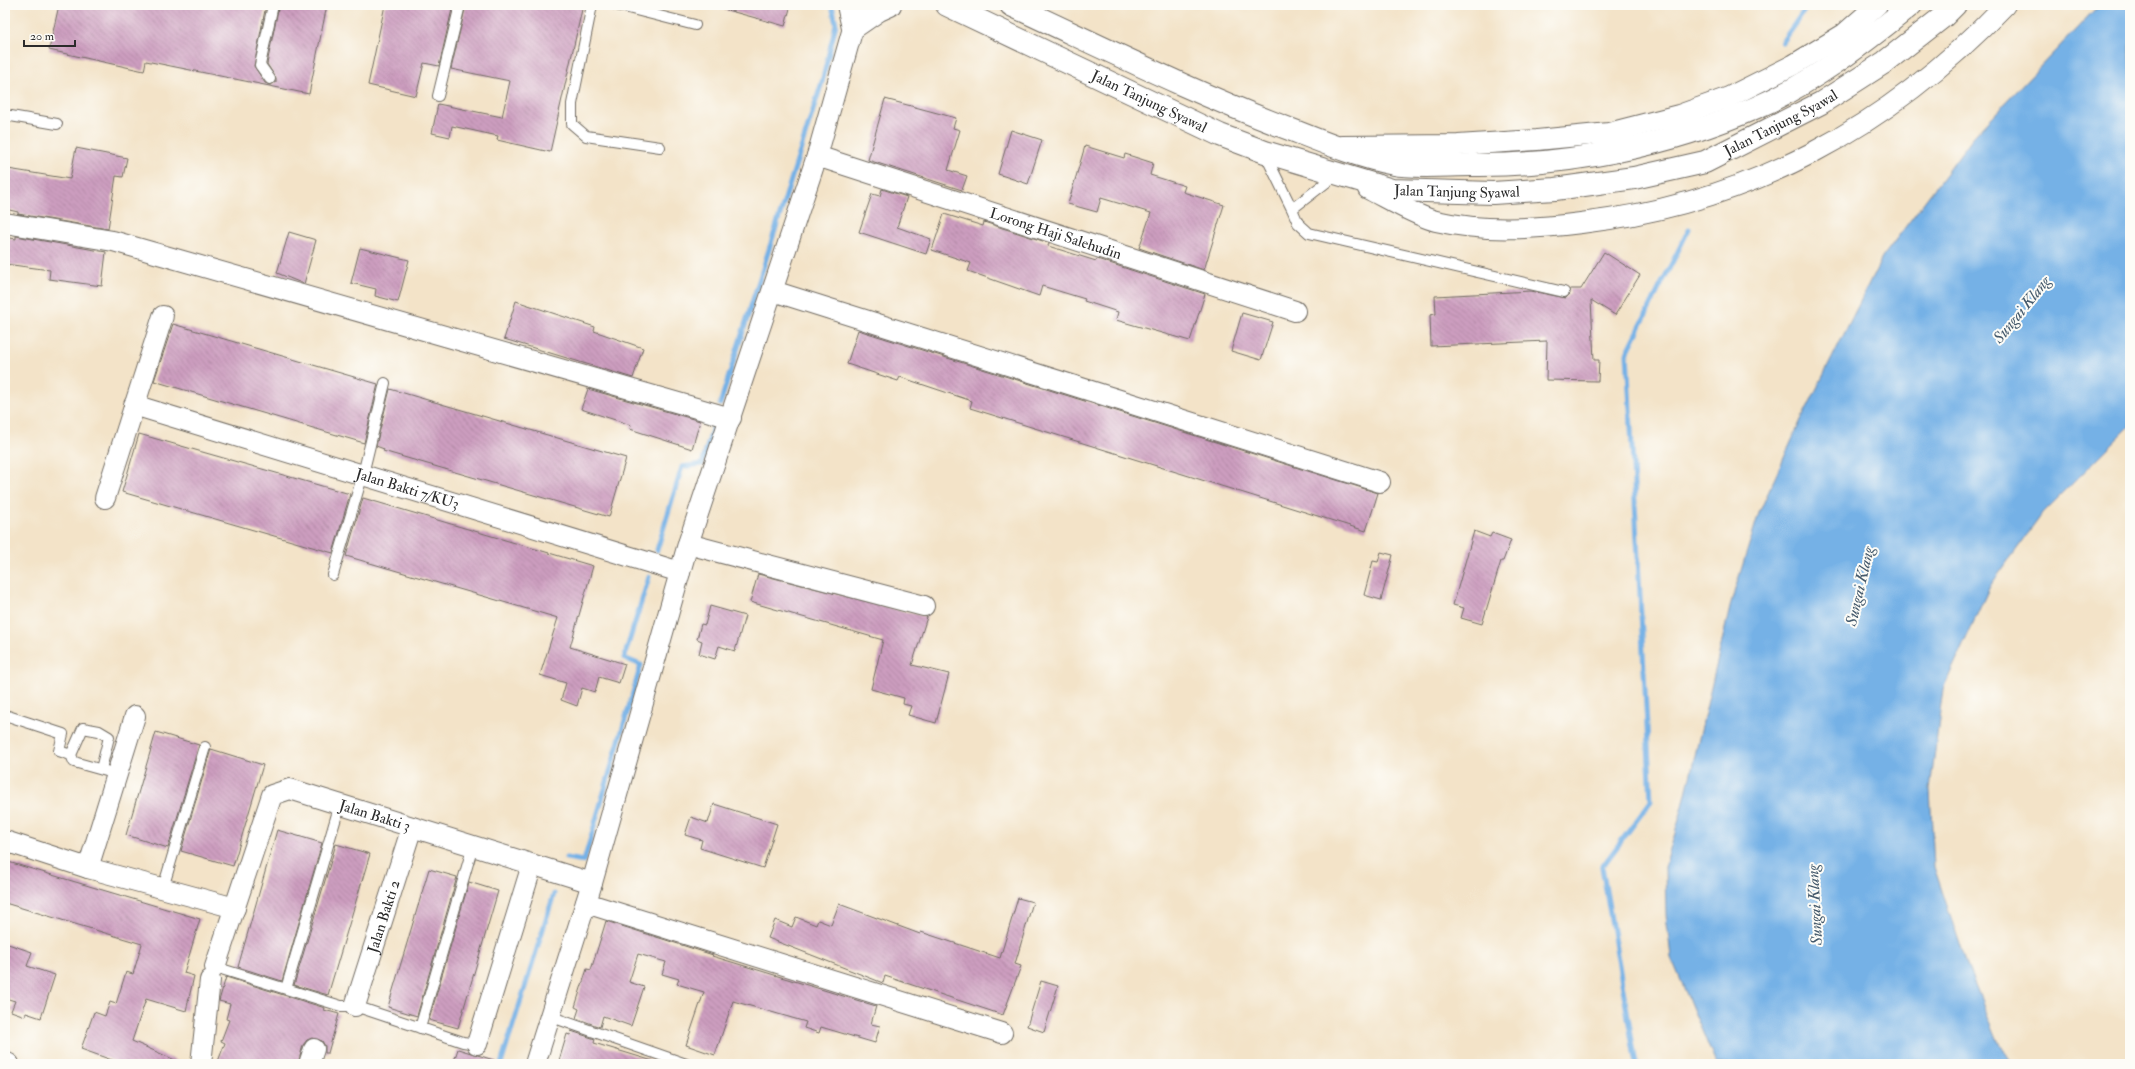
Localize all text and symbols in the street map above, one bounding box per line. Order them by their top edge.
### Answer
scale bar [24,22,75,48]
text: 20 m [30,29,55,44]
street label: Jalan Tanjung Syawal [1087,66,1210,137]
street label: Jalan Tanjung Syawal [1720,86,1842,162]
street label: Jalan Tanjung Syawal [1393,181,1521,203]
street label: Lorong Haji Salehudin [987,204,1124,264]
water label: Sungai Klang [1988,271,2056,348]
street label: Jalan Bakti 7/KU3 [352,464,461,514]
water label: Sungai Klang [1841,544,1879,629]
street label: Jalan Bakti 3 [335,796,413,836]
water label: Sungai Klang [1803,863,1827,947]
street label: Jalan Bakti 2 [363,877,405,957]

